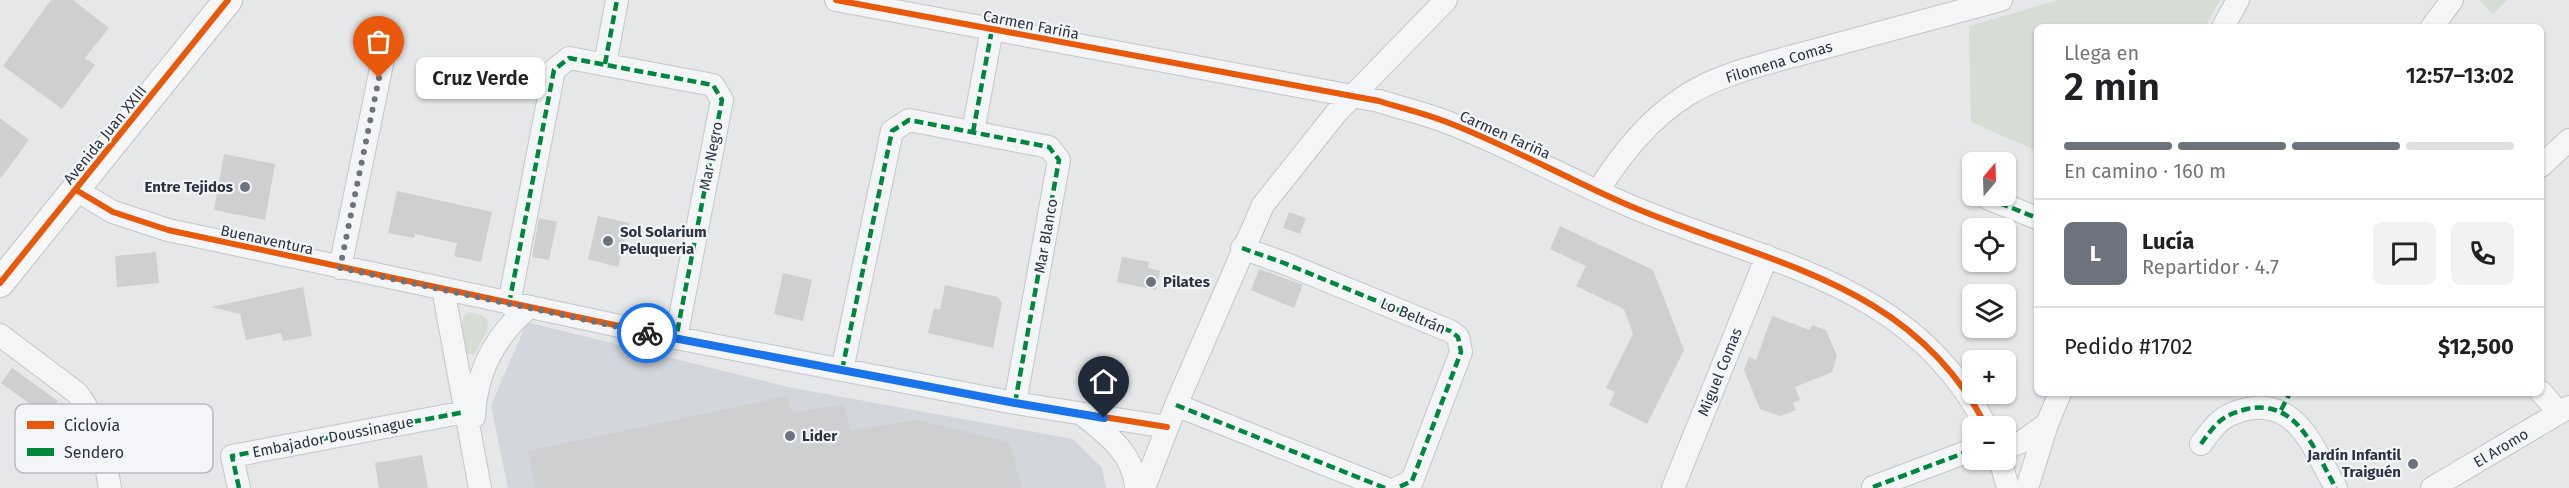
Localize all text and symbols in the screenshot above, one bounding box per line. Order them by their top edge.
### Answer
street label: Carmen Fariña [981,7,1081,43]
pin [353,16,404,78]
icon: bag [362,25,395,58]
street label: Filomena Comas [1723,37,1835,87]
text: Llega en [2064,41,2139,65]
callout: Cruz Verde [415,57,544,99]
text: 12:57–13:02 [2406,62,2514,89]
text: 2 min [2064,64,2160,110]
text: Cruz Verde [432,66,529,90]
street label: Avenida Juan XXIII [60,82,150,188]
street label: Carmen Fariña [1457,107,1553,163]
street label: Mar Negro [695,120,727,192]
north arrow [1962,152,2016,206]
map controls [1962,152,2016,470]
text: En camino · 160 m [2064,159,2226,183]
place label: Entre Tejidos [144,178,233,196]
marker: Entre Tejidos [238,180,252,194]
street label: Mar Blanco [1031,197,1061,275]
button: locate [1962,218,2016,272]
street label: Buenaventura [219,221,315,259]
button: chat [2373,222,2436,285]
button: phone [2451,222,2514,285]
place label: Sol Solarium Peluqueria [620,223,707,258]
text: Lucía [2142,228,2194,255]
marker: Sol Solarium Peluqueria [601,234,615,248]
text: L [2090,240,2101,267]
text: Repartidor · 4.7 [2142,255,2279,279]
place label: Pilates [1163,273,1210,291]
marker: Pilates [1144,275,1158,289]
button: layers [1962,284,2016,338]
street label: Lo Beltrán [1378,294,1448,338]
courier [617,303,677,363]
icon: bike [631,317,664,350]
street label: Miguel Comas [1694,325,1746,419]
text: Pedido #1702 [2064,333,2193,360]
text: $12,500 [2438,333,2514,360]
button: + [1962,350,2016,404]
pin [1078,356,1129,418]
icon: home [1087,365,1120,398]
legend [15,404,213,473]
street label: Embajador Doussinague [251,413,415,461]
text: Ciclovía [64,416,120,435]
button: − [1962,416,2016,470]
street label: El Aromo [2470,425,2532,471]
place label: Lider [802,427,838,445]
marker: Lider [783,429,797,443]
text: Sendero [64,443,124,462]
place label: Jardín Infantil Traiguén [2306,446,2402,481]
marker: Jardín Infantil Traiguén [2406,457,2420,471]

